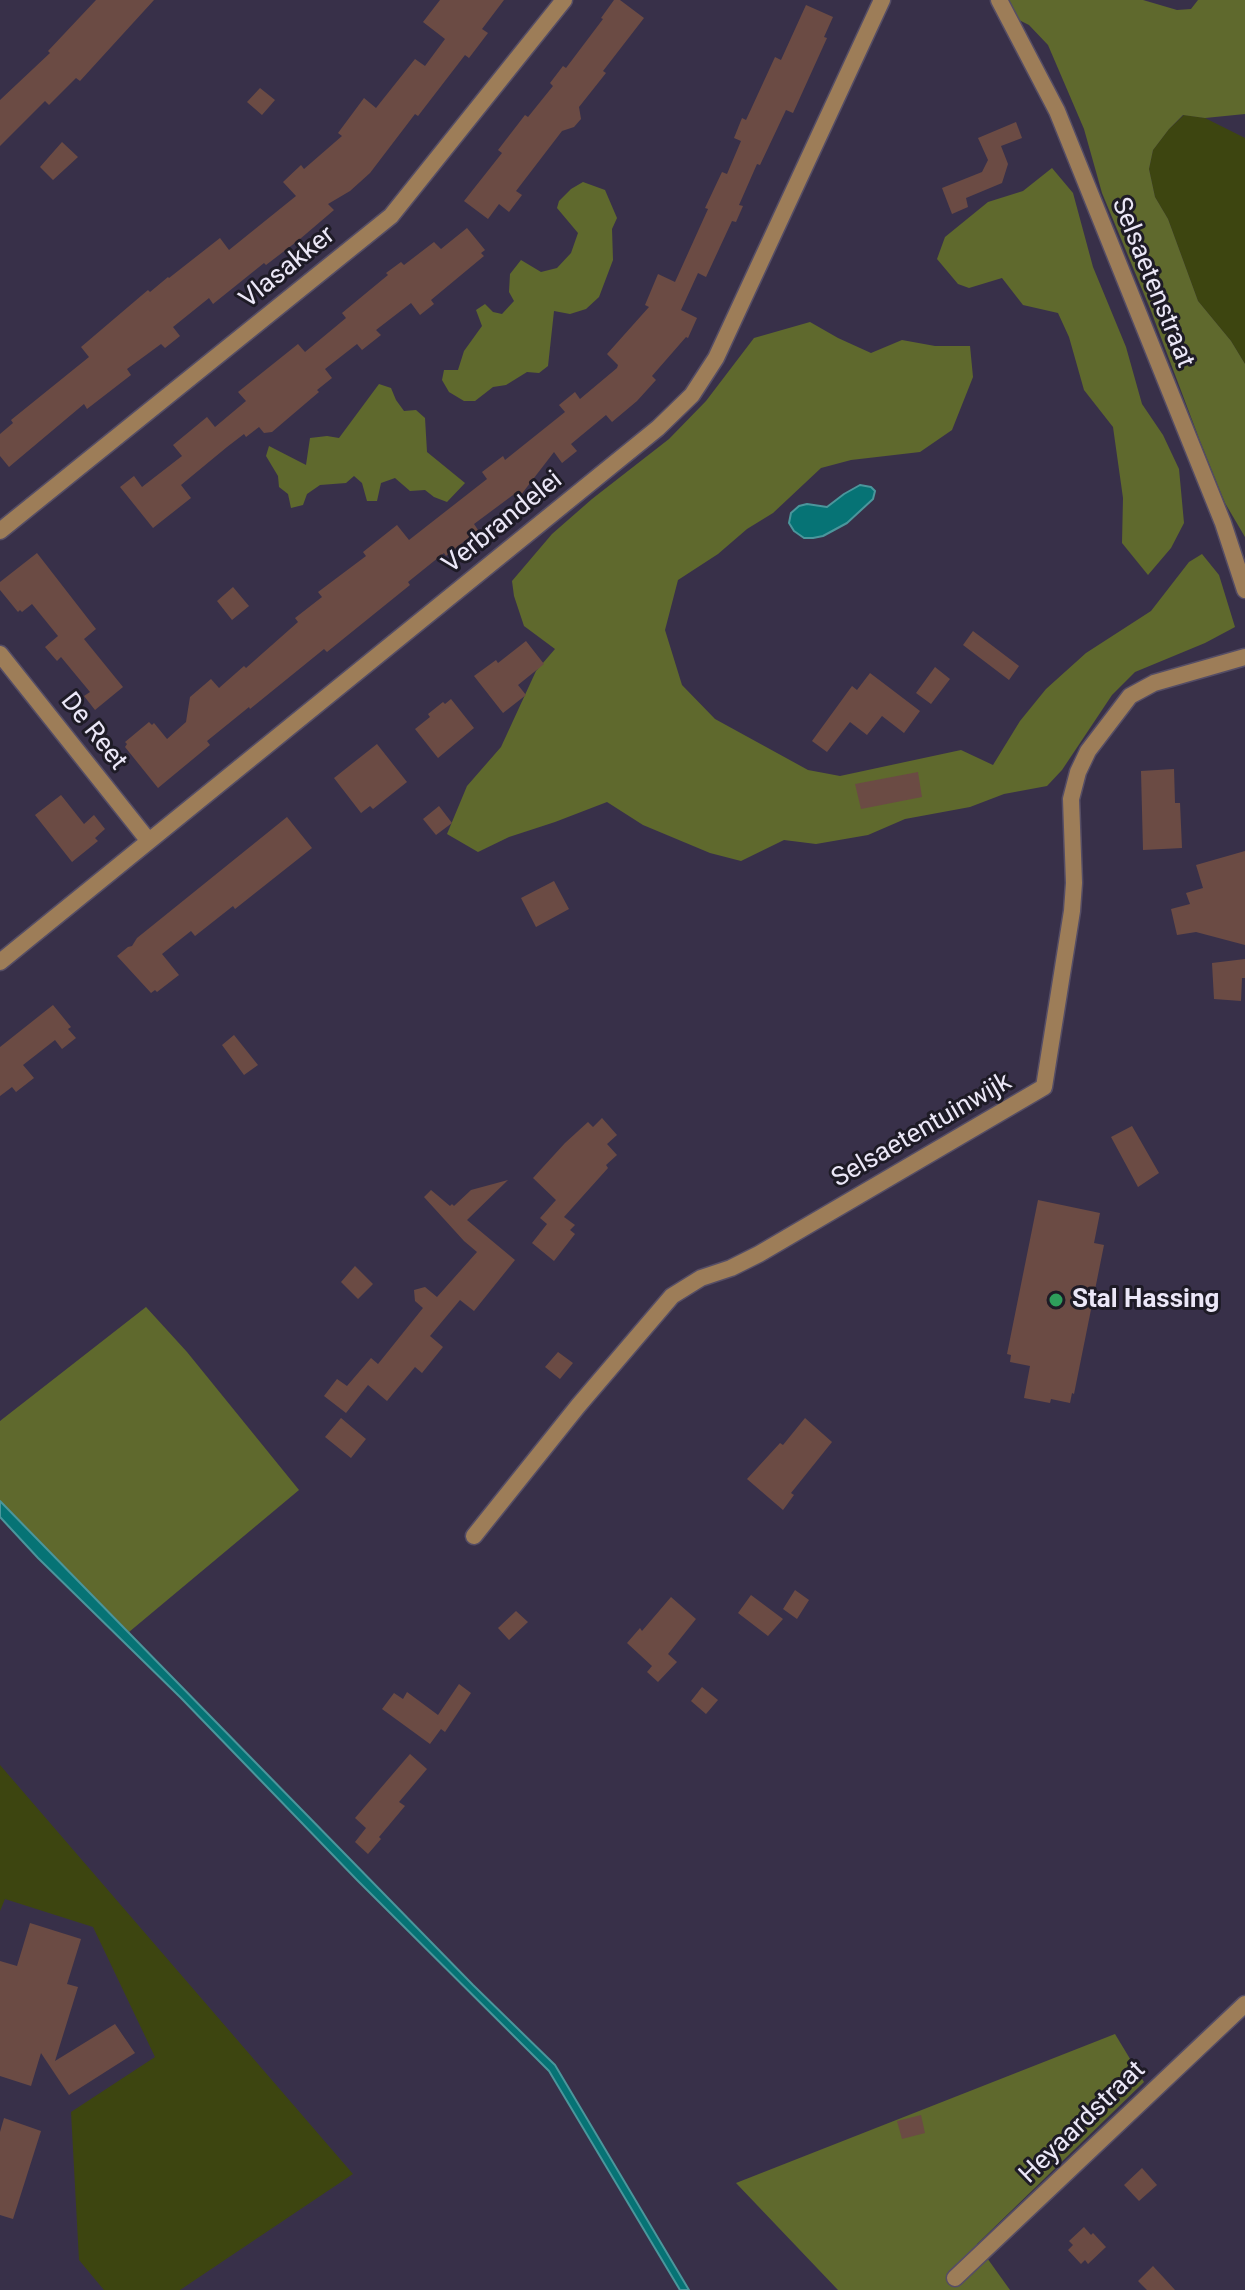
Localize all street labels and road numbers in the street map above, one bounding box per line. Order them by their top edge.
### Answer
street label: Selsaetenstraat [1104,193,1200,373]
street label: Vlasakker [234,220,342,316]
street label: Verbrandelei [437,465,569,581]
street label: De Reet [53,687,133,777]
street label: Selsaetentuinwijk [827,1067,1017,1195]
street label: Heyaardstraat [1014,2055,1152,2191]

